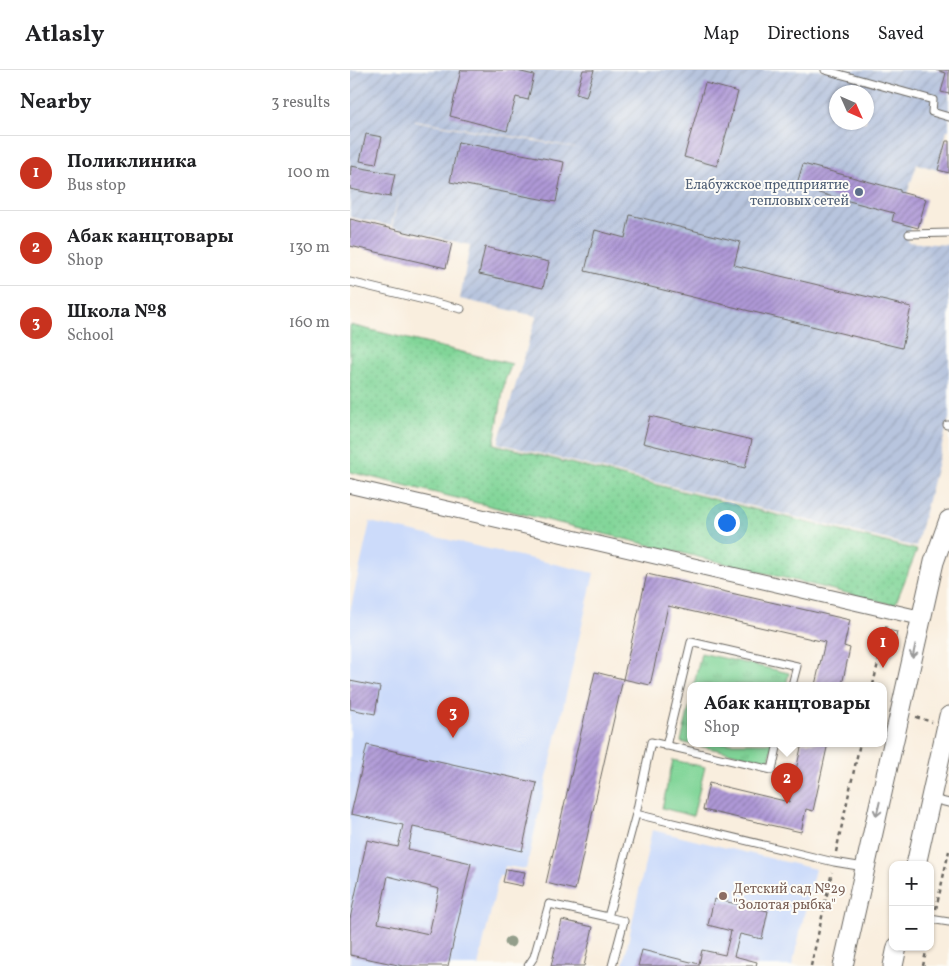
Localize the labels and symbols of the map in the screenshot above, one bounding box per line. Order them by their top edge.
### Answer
north arrow [829,85,874,130]
place label: Елабужское предприятие тепловых сетей [685,176,849,211]
marker: Елабужское предприятие тепловых сетей [853,186,865,198]
your location [714,510,740,536]
pin: 1 [867,627,899,668]
one-way arrow [909,643,918,659]
pin: 3 [437,697,469,738]
pin: 2 [771,763,803,804]
one-way arrow [873,801,882,817]
place label: Детский сад №29 "Золотая рыбка" [733,880,845,915]
marker: Детский сад №29 "Золотая рыбка" [717,890,729,902]

